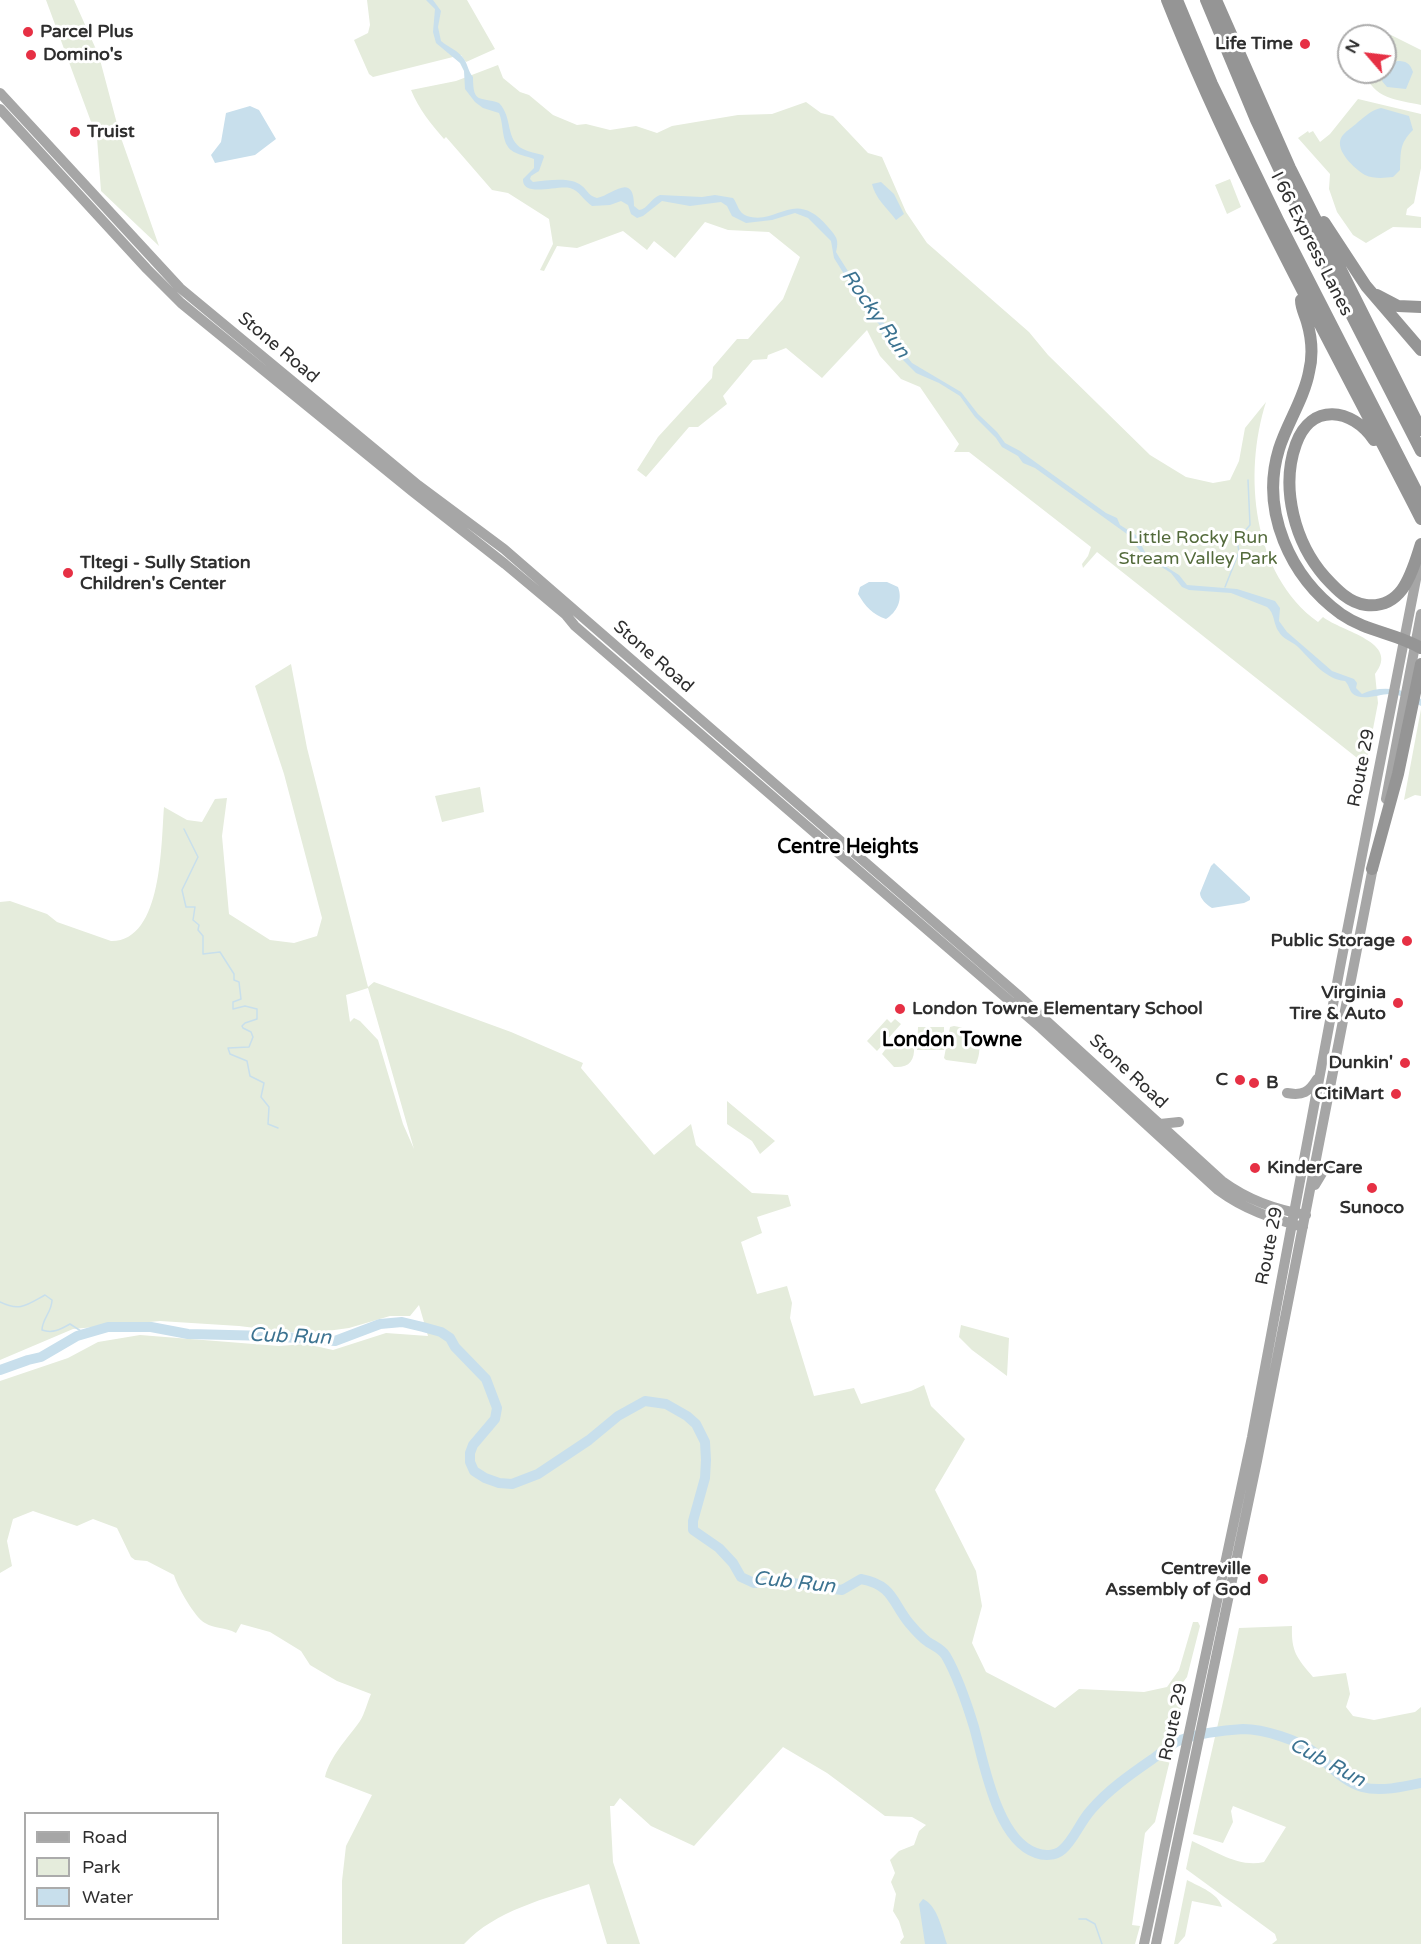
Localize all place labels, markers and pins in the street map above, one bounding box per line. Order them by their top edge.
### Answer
place label: Parcel Plus [40,21,133,43]
marker: Parcel Plus [21,25,35,39]
place label: Life Time [1215,33,1293,55]
marker: Life Time [1298,37,1312,51]
place label: Domino's [43,44,122,66]
marker: Domino's [24,48,38,62]
place label: Truist [87,121,135,143]
marker: Truist [68,125,82,139]
place label: Tltegi - Sully Station Children's Center [80,552,251,594]
marker: Tltegi - Sully Station Children's Center [61,566,75,580]
place label: Public Storage [1271,930,1395,952]
marker: Public Storage [1400,934,1414,948]
place label: Virginia Tire & Auto [1290,982,1386,1024]
marker: Virginia Tire & Auto [1391,996,1405,1010]
place label: London Towne Elementary School [912,998,1203,1020]
marker: London Towne Elementary School [893,1002,907,1016]
place label: Dunkin' [1328,1052,1393,1074]
marker: Dunkin' [1398,1056,1412,1070]
place label: C [1215,1069,1228,1091]
place label: B [1266,1072,1278,1094]
marker: C [1233,1073,1247,1087]
marker: B [1247,1076,1261,1090]
place label: CitiMart [1315,1083,1384,1105]
marker: CitiMart [1389,1087,1403,1101]
place label: KinderCare [1267,1157,1362,1179]
marker: KinderCare [1248,1161,1262,1175]
marker: Sunoco [1365,1181,1379,1195]
place label: Sunoco [1340,1197,1404,1219]
place label: Centreville Assembly of God [1105,1558,1251,1600]
marker: Centreville Assembly of God [1256,1572,1270,1586]

